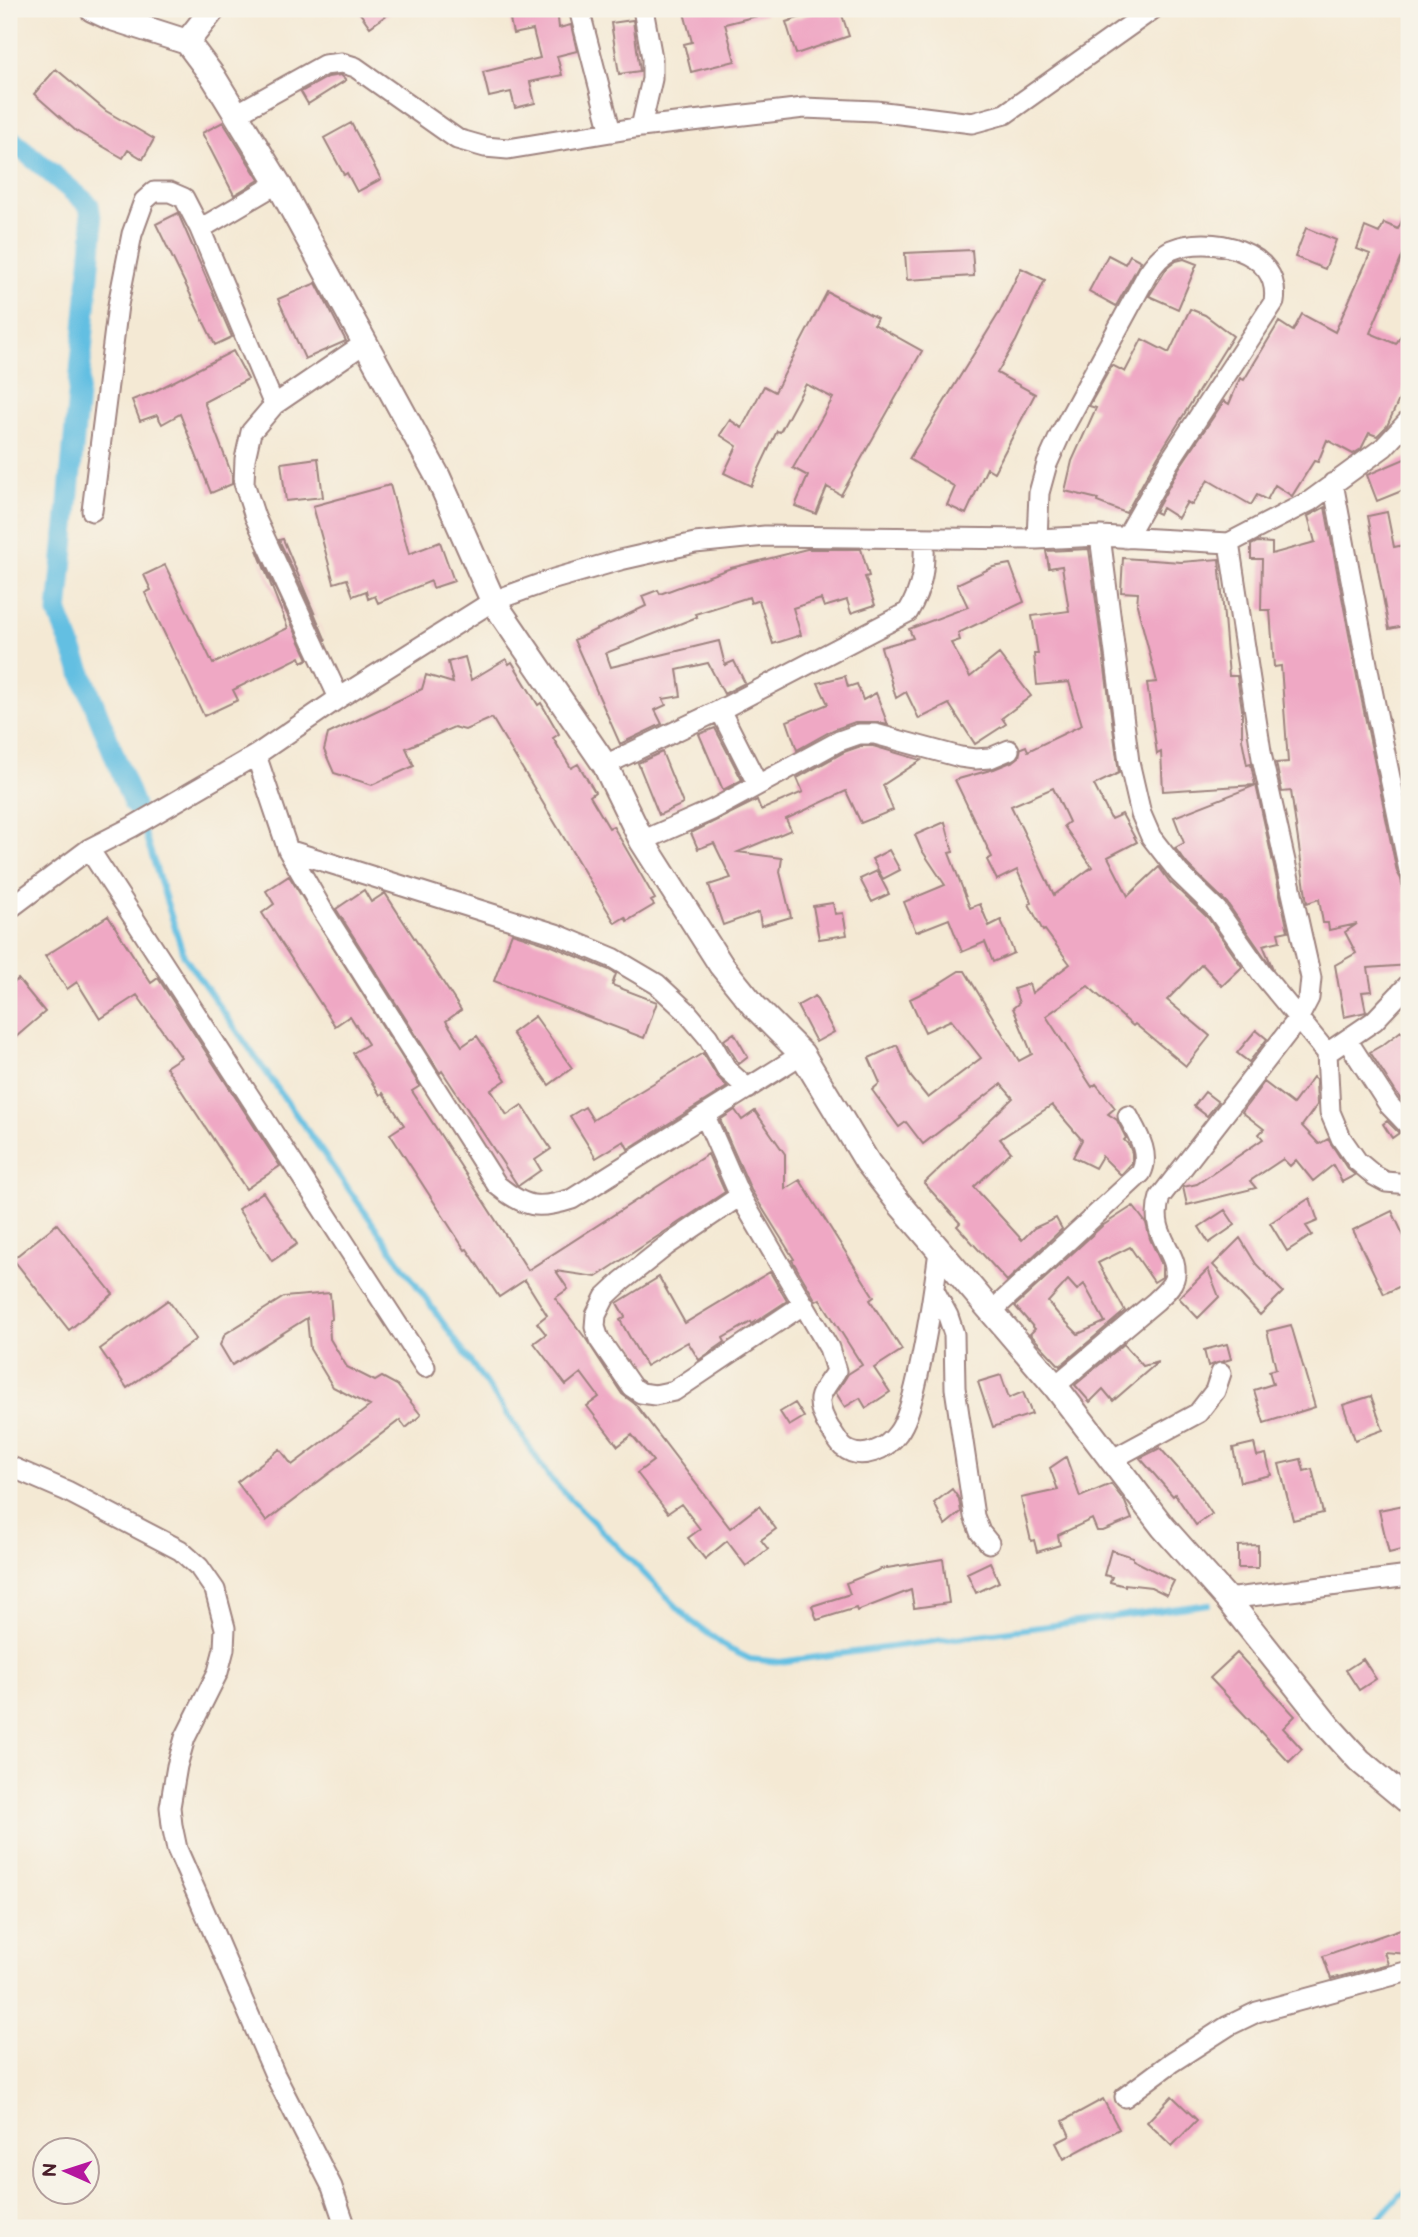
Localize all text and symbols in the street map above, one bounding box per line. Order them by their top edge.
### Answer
north arrow [32,2136,102,2206]
text: N [39,2162,62,2178]

